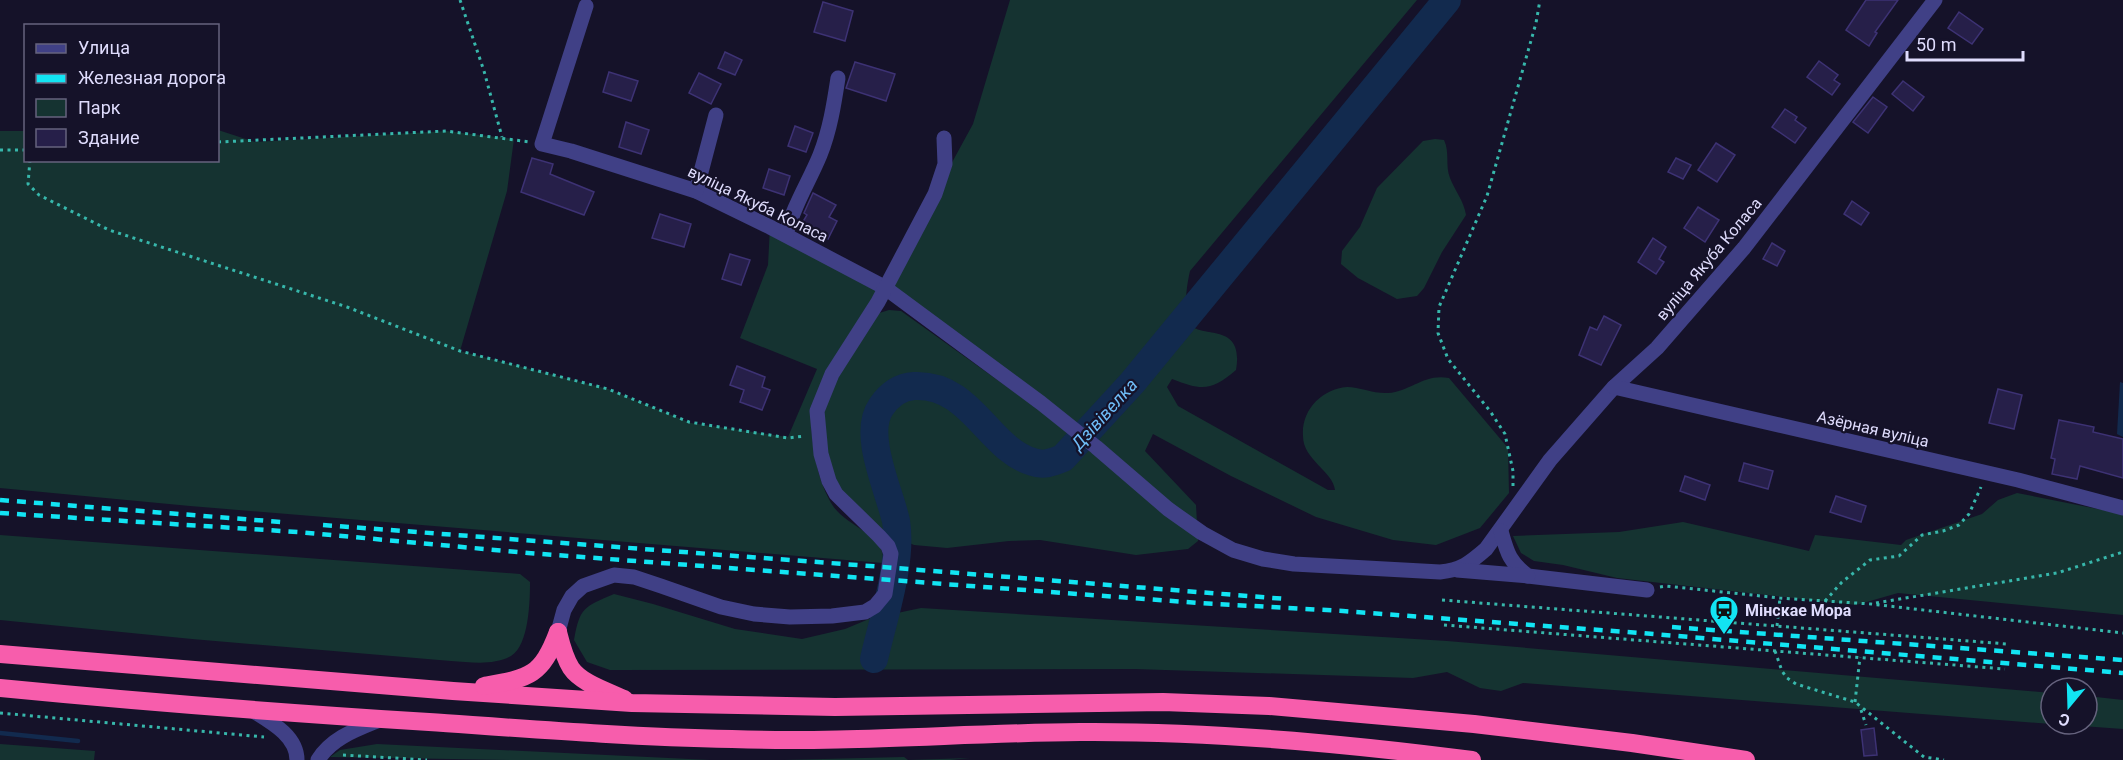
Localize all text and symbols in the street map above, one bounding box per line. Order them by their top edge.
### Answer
legend [24,24,219,162]
scale bar [1907,24,2022,62]
text: 50 m [1916,34,1956,55]
text: Улица [78,37,130,58]
text: Железная дорога [78,67,226,88]
text: Парк [78,97,121,118]
text: Здание [78,127,140,148]
street label: вуліца Якуба Коласа [685,162,831,246]
street label: вуліца Якуба Коласа [1652,194,1766,324]
water label: Дзівівелка [1065,374,1141,455]
street label: Азёрная вуліца [1815,407,1931,451]
station icon: Мінскае Мора [1708,594,1740,636]
place label: Мінскае Мора [1745,601,1852,620]
north arrow [2039,676,2099,736]
text: С [2056,709,2072,730]

